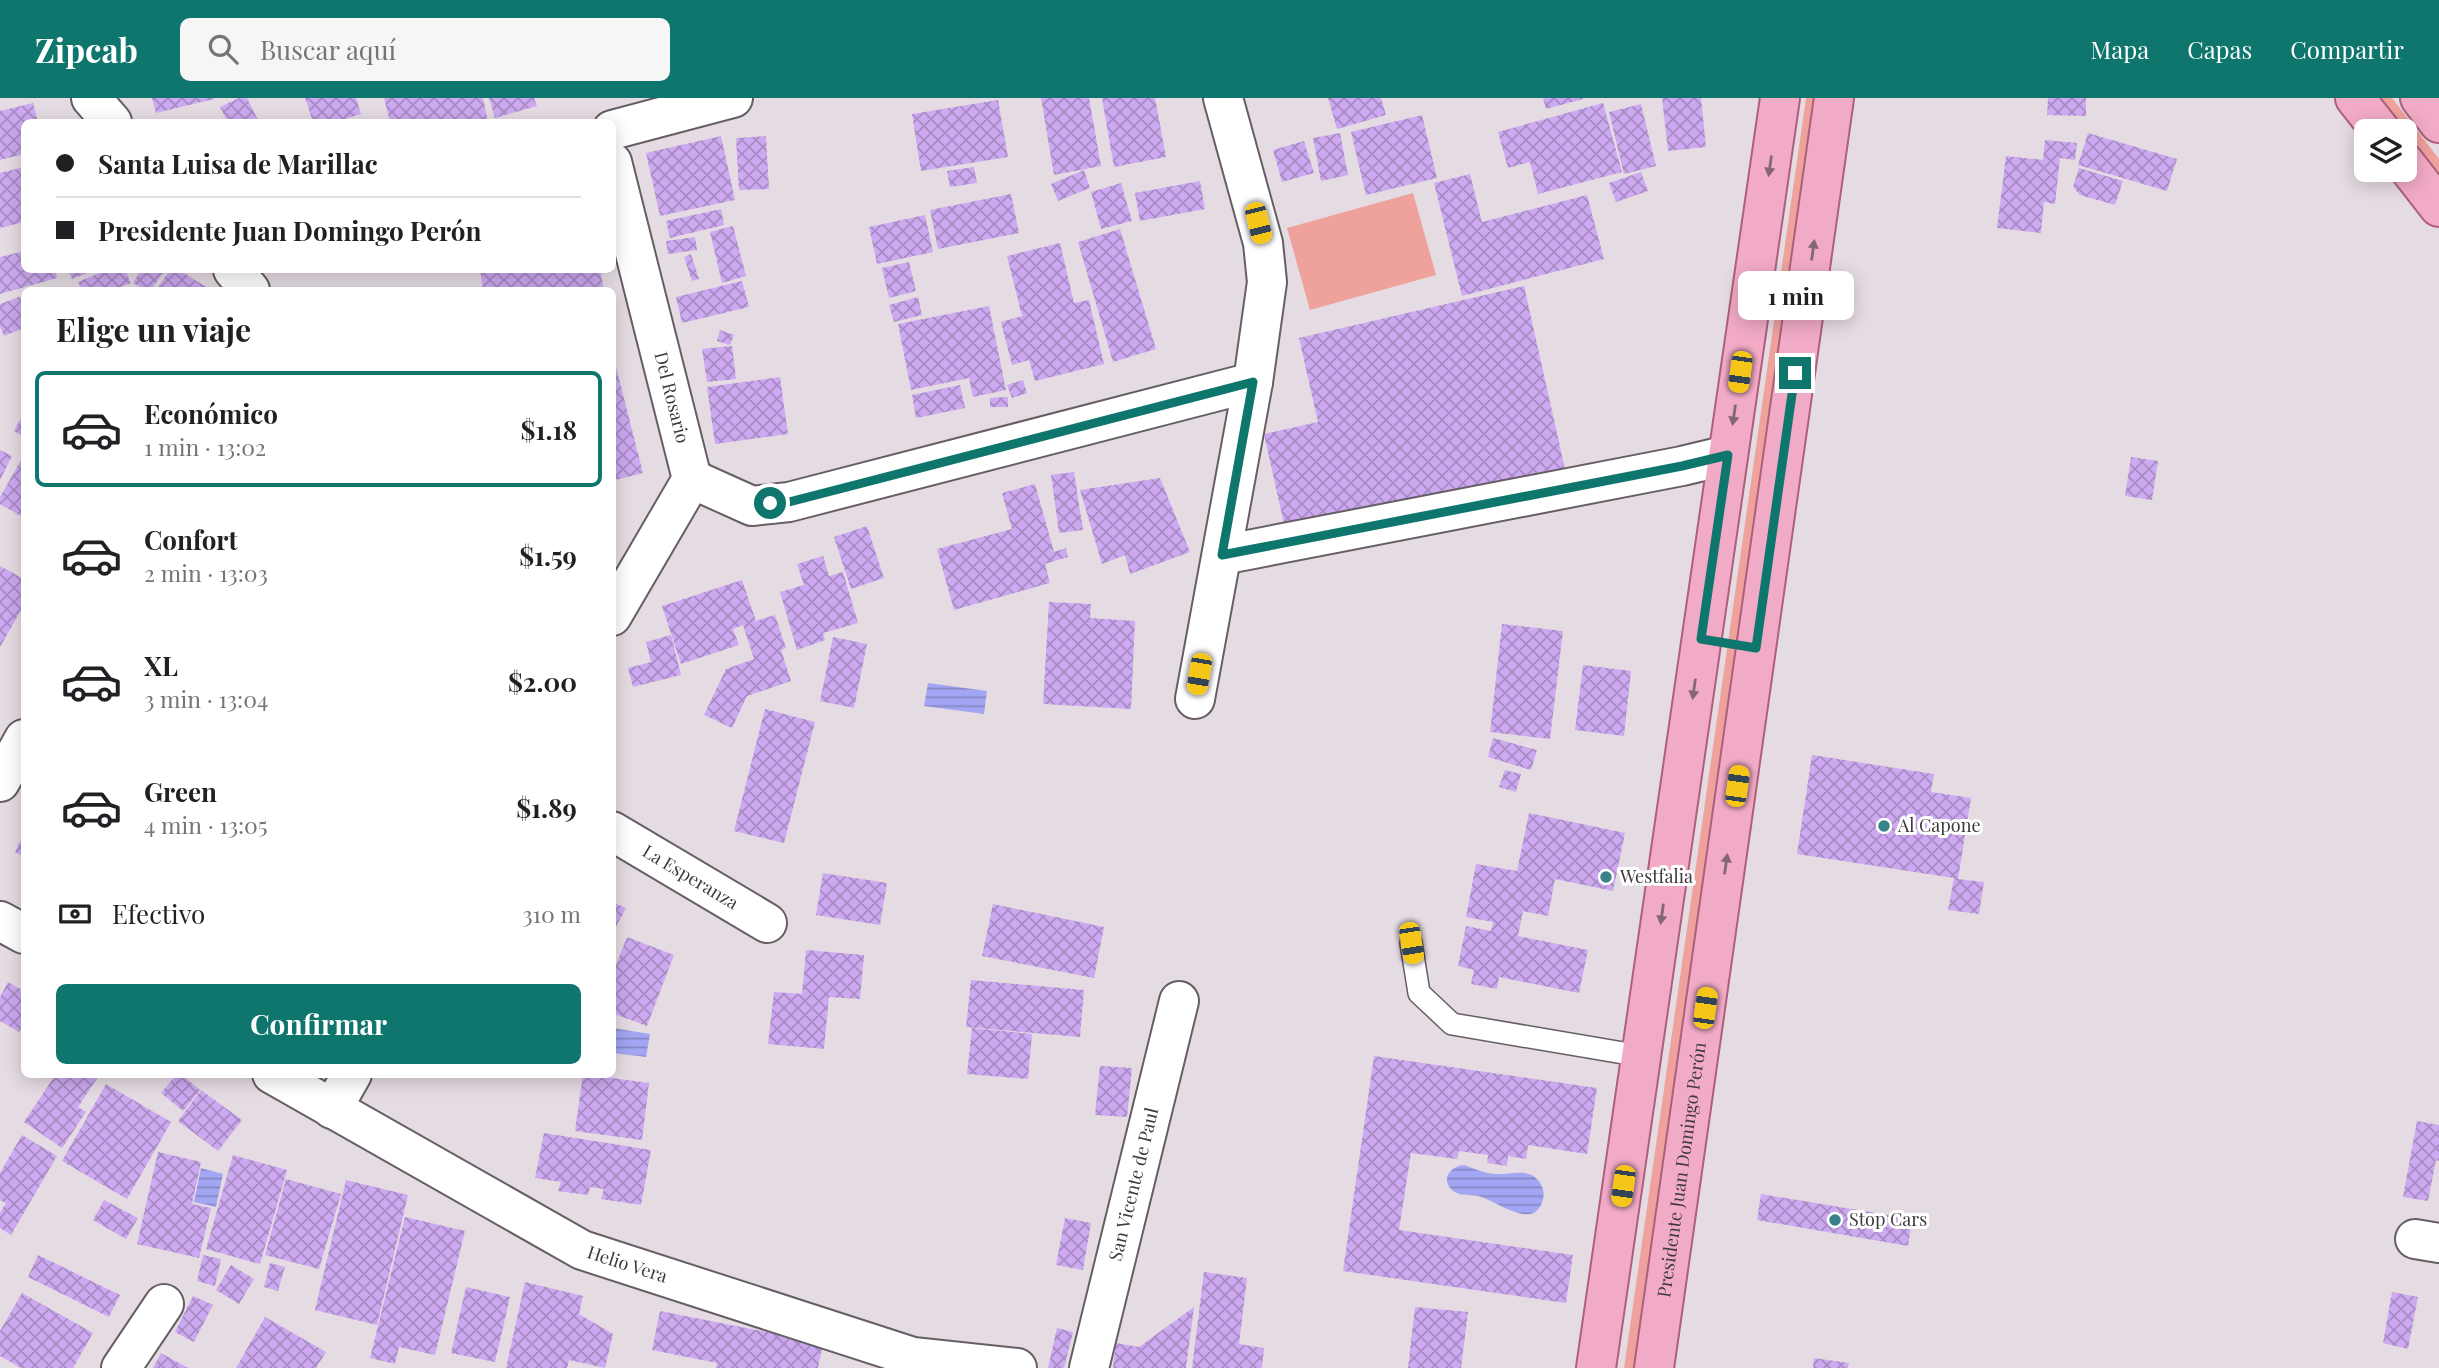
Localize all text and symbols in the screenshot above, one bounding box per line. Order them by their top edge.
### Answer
search box [180,18,670,81]
text: Zipcab [35,27,138,71]
icon: search [204,30,242,68]
text: Buscar aquí [260,32,396,67]
text: Mapa [2091,33,2149,65]
text: Capas [2187,33,2252,65]
text: Compartir [2290,33,2404,65]
map controls [2354,119,2417,182]
button: layers [2354,119,2417,182]
text: Santa Luisa de Marillac [98,146,378,181]
one-way arrow [1764,155,1775,177]
car [1243,200,1274,246]
text: Presidente Juan Domingo Perón [98,213,481,248]
one-way arrow [1807,239,1818,261]
callout: 1 min [1737,272,1853,320]
text: 1 min [1768,280,1824,311]
text: Elige un viaje [56,307,251,350]
street label: Del Rosario [649,349,696,446]
car [1727,350,1754,394]
route end [1779,357,1811,389]
text: Económico [144,396,278,431]
icon: car [60,398,123,461]
one-way arrow [1728,404,1739,426]
text: $1.18 [521,412,577,447]
text: 1 min · 13:02 [144,431,266,462]
route start [754,487,786,519]
text: Confort [144,522,238,557]
icon: car [60,524,123,587]
text: $1.59 [519,538,577,573]
text: 2 min · 13:03 [144,557,268,588]
text: XL [144,648,178,683]
icon: car [60,650,123,713]
car [1186,651,1213,697]
text: $2.00 [508,664,577,699]
one-way arrow [1688,678,1699,700]
text: 3 min · 13:04 [144,683,268,714]
car [1724,764,1751,808]
text: Green [144,774,217,809]
icon: car [60,776,123,839]
text: $1.89 [516,790,577,825]
text: 4 min · 13:05 [144,809,267,840]
place label: Al Capone [1897,813,1981,837]
marker: Al Capone [1876,818,1892,834]
street label: La Esperanza [638,839,743,914]
one-way arrow [1720,853,1731,875]
place label: Westfalia [1619,864,1693,888]
marker: Westfalia [1598,869,1614,885]
icon: cash [56,895,94,933]
text: Efectivo [112,896,205,931]
text: 310 m [522,898,581,929]
one-way arrow [1656,903,1667,925]
car [1398,921,1425,965]
button: Confirmar [56,984,581,1064]
car [1692,986,1719,1030]
street label: Presidente Juan Domingo Perón [1651,1040,1711,1299]
street label: San Vicente de Paul [1103,1105,1163,1263]
car [1610,1164,1637,1208]
place label: Stop Cars [1849,1207,1927,1231]
marker: Stop Cars [1827,1212,1843,1228]
street label: Helio Vera [584,1239,671,1288]

